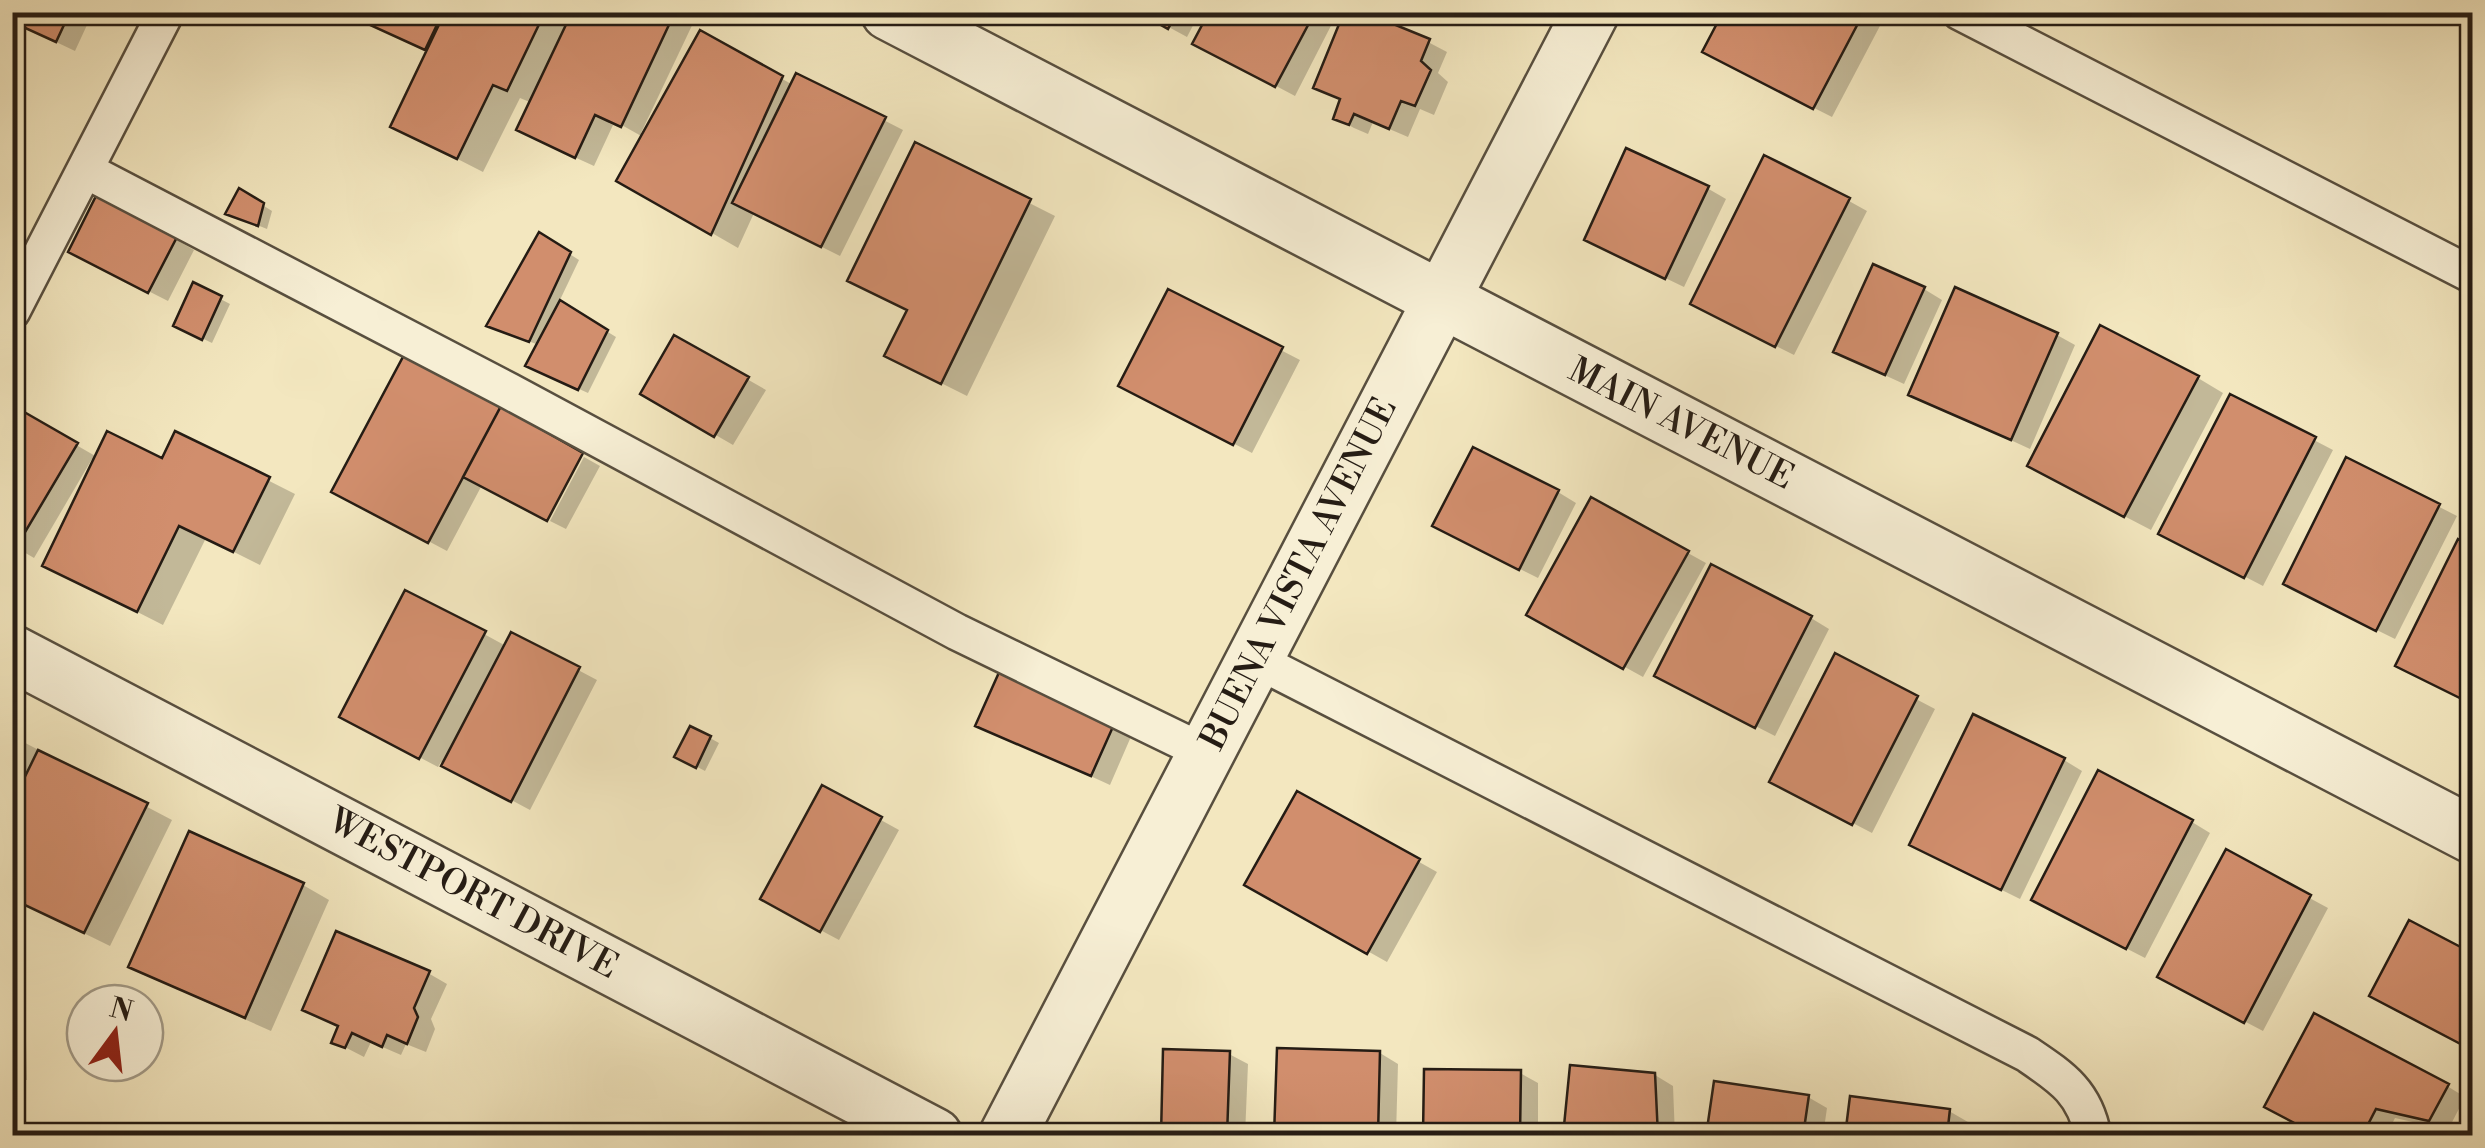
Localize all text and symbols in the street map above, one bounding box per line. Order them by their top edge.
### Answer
street label: MAIN AVENUE [1561,349,1801,499]
street label: BUENA VISTA AVENUE [1191,391,1406,758]
street label: WESTPORT DRIVE [320,799,625,989]
north arrow [65,983,165,1083]
text: N [106,991,136,1030]

